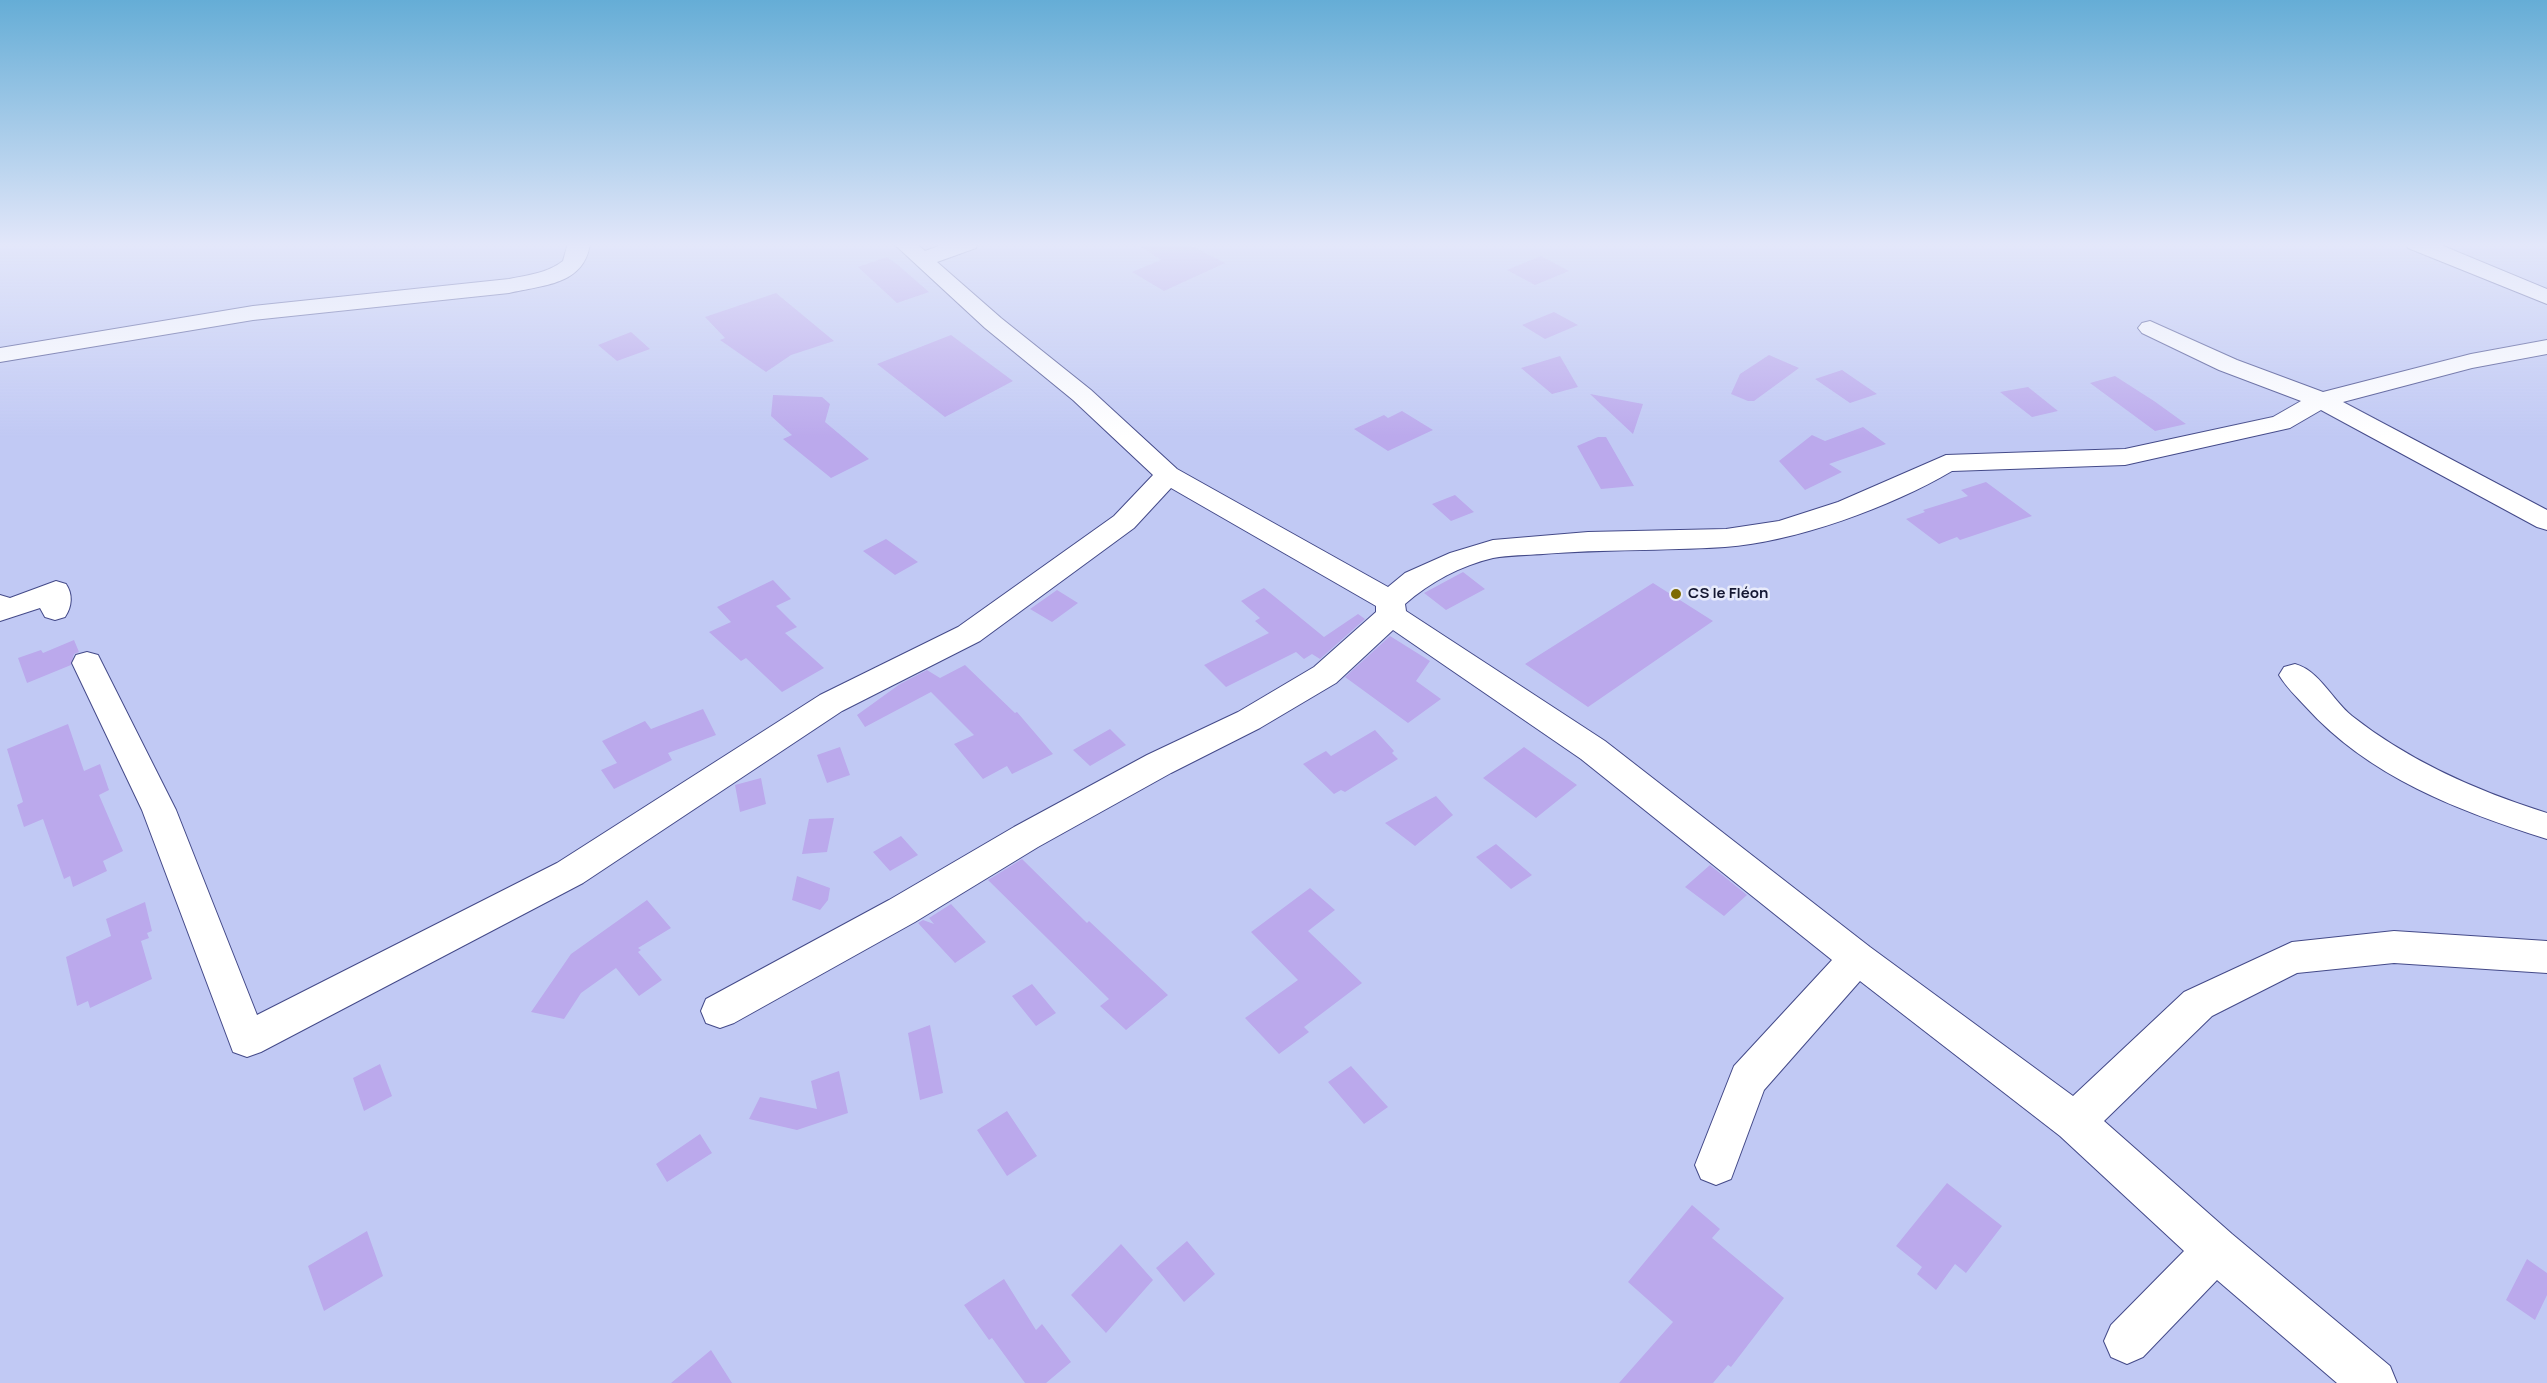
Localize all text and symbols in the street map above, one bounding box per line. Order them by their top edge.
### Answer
place label: CS le Fléon [1688,585,1768,603]
marker: CS le Fléon [1669,587,1683,601]

